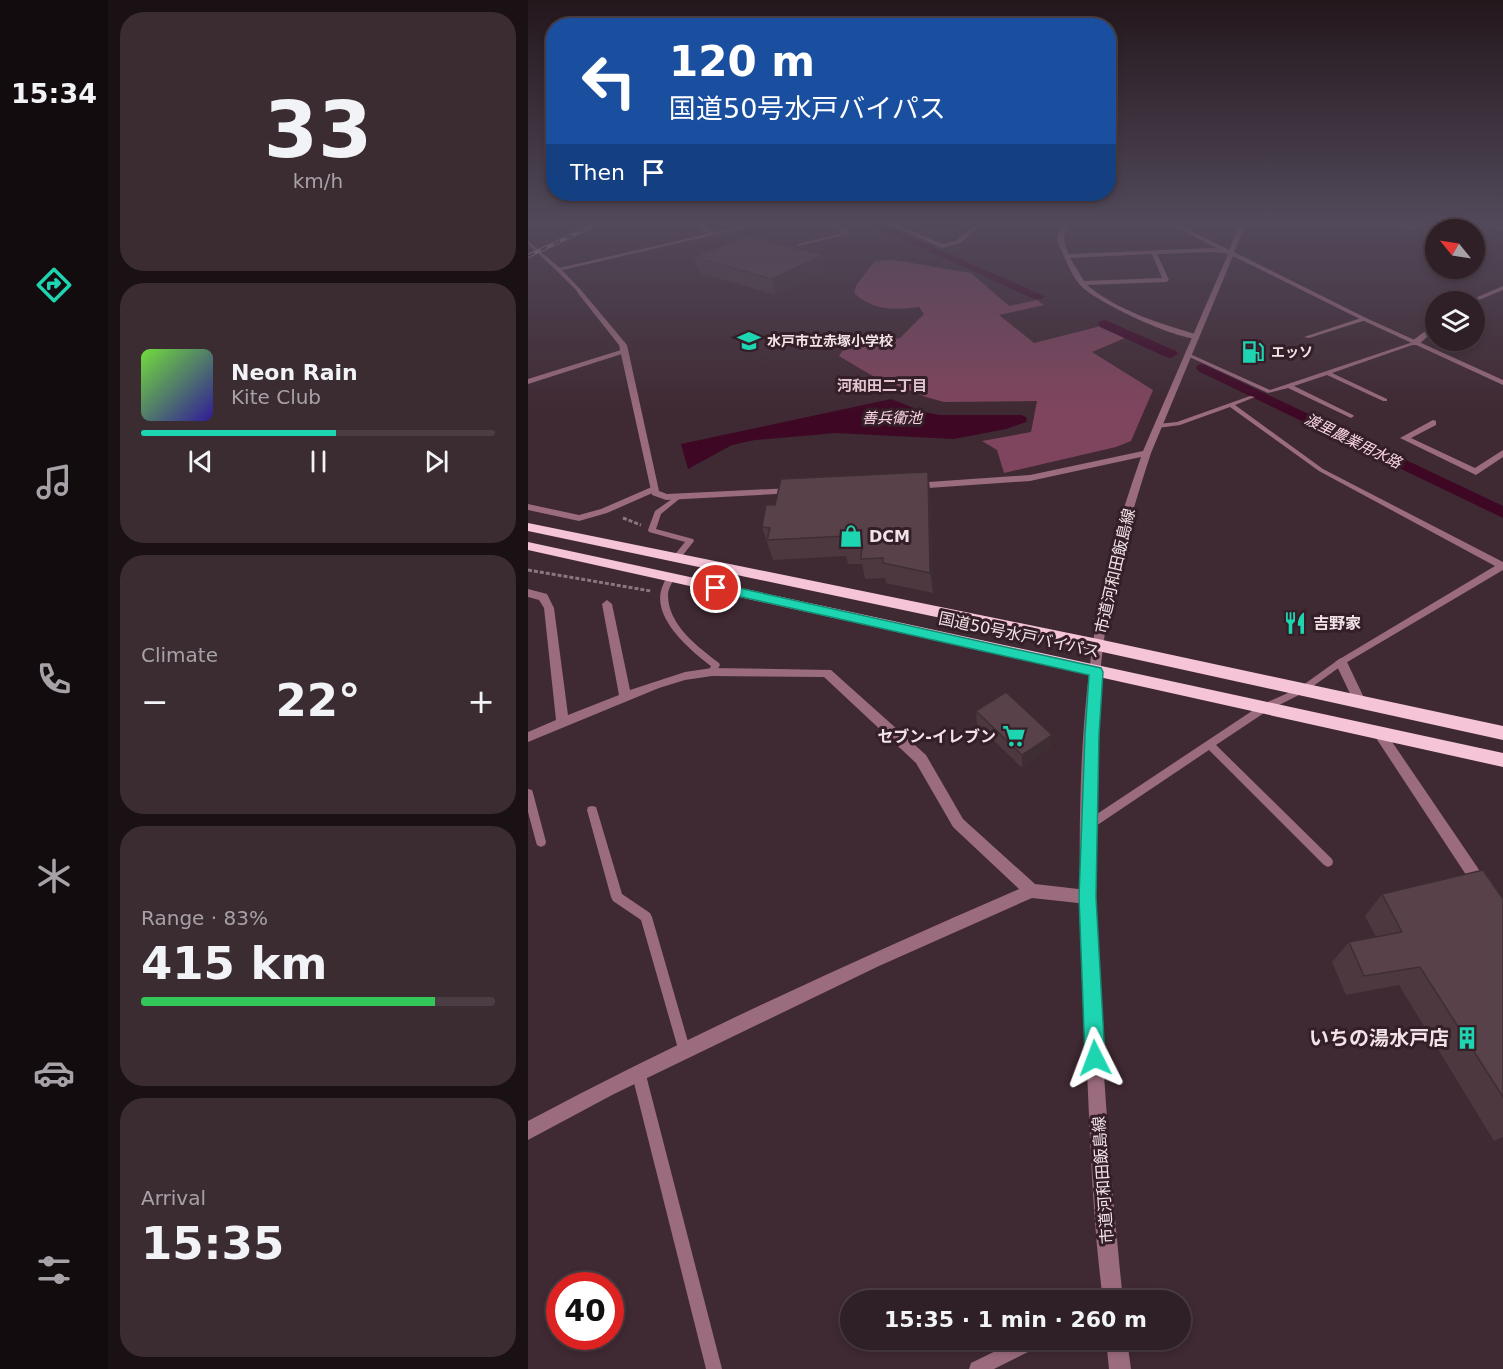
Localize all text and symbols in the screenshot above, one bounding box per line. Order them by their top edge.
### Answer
text: 120 m [669,37,815,86]
icon: left [570,42,648,120]
text: 15:34 [11,78,97,109]
text: 33 [264,85,372,175]
text: 国道50号水戸バイパス [669,93,946,124]
icon: arrive [637,156,670,189]
text: Then [570,160,625,185]
text: km/h [293,169,343,193]
north arrow [1425,219,1485,279]
map controls [1425,219,1485,351]
icon: directions [33,264,75,306]
button: layers [1425,291,1485,351]
school or university icon: 水戸市立赤塚小学校 [736,328,762,354]
place label: 水戸市立赤塚小学校 [767,333,893,349]
fuel station icon: エッソ [1240,339,1266,365]
place label: エッソ [1271,344,1313,360]
text: Neon Rain [231,360,358,385]
district label: 河和田二丁目 [837,377,927,395]
text: Kite Club [231,385,321,409]
water label: 善兵衛池 [862,409,924,427]
water label: 渡里農業用水路 [1302,410,1406,473]
icon: previous [184,445,217,478]
icon: pause [302,445,335,478]
icon: next [420,445,453,478]
icon: music [33,461,75,503]
street label: 市道河和田飯島線 [1091,506,1139,636]
shop icon: DCM [838,523,864,549]
place label: DCM [869,527,910,546]
pin [690,562,741,613]
icon: arrive [699,571,732,604]
street label: 国道50号水戸バイパス [937,609,1101,661]
restaurant icon: 吉野家 [1282,610,1308,636]
place label: 吉野家 [1313,614,1361,633]
text: Climate [141,643,218,667]
icon: phone [33,658,75,700]
text: 22° [275,674,361,727]
text: − [141,682,169,721]
text: + [467,682,495,721]
supermarket icon: セブン-イレブン [1001,723,1027,749]
place label: セブン-イレブン [877,727,996,746]
icon: climate [33,855,75,897]
text: Range · 83% [141,906,268,930]
text: 415 km [141,937,327,990]
building icon: いちの湯水戸店 [1454,1025,1480,1051]
position arrow [1063,1026,1127,1090]
place label: いちの湯水戸店 [1309,1026,1449,1050]
icon: car [33,1052,75,1094]
street label: 市道河和田飯島線 [1089,1115,1117,1245]
text: Arrival [141,1186,206,1210]
text: 15:35 [141,1217,284,1270]
icon: filters [33,1249,75,1291]
speed limit sign: 40 [546,1272,624,1350]
text: 15:35 · 1 min · 260 m [884,1307,1147,1332]

